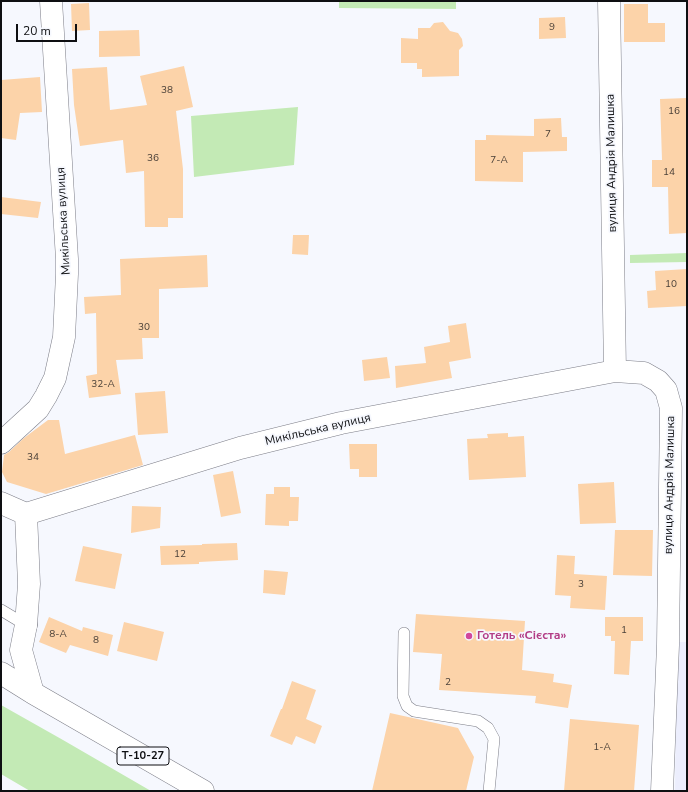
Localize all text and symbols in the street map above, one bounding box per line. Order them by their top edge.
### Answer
scale bar [18,16,79,42]
house number: 9 [549,22,555,34]
text: 20 m [23,23,51,39]
house number: 38 [161,85,173,97]
street label: вулиця Андрія Малишка [604,94,620,232]
house number: 16 [668,106,680,118]
house number: 7 [545,129,551,141]
house number: 36 [147,153,159,165]
house number: 7-А [490,155,508,167]
street label: Микільська вулиця [54,167,74,275]
house number: 14 [663,167,675,179]
house number: 10 [665,279,677,291]
house number: 30 [138,322,150,334]
house number: 32-А [91,379,115,391]
street label: Микільська вулиця [264,411,372,449]
street label: вулиця Андрія Малишка [662,416,678,554]
house number: 34 [27,452,39,464]
house number: 12 [174,549,186,561]
house number: 3 [578,579,584,591]
house number: 1 [621,625,627,637]
house number: 8-А [49,629,67,641]
place label: Готель «Сієста» [477,629,566,643]
marker: Готель «Сієста» [464,631,474,641]
house number: 8 [93,635,99,647]
house number: 2 [445,677,451,689]
house number: 1-А [593,742,611,754]
road number: Т-10-27 [117,747,169,765]

